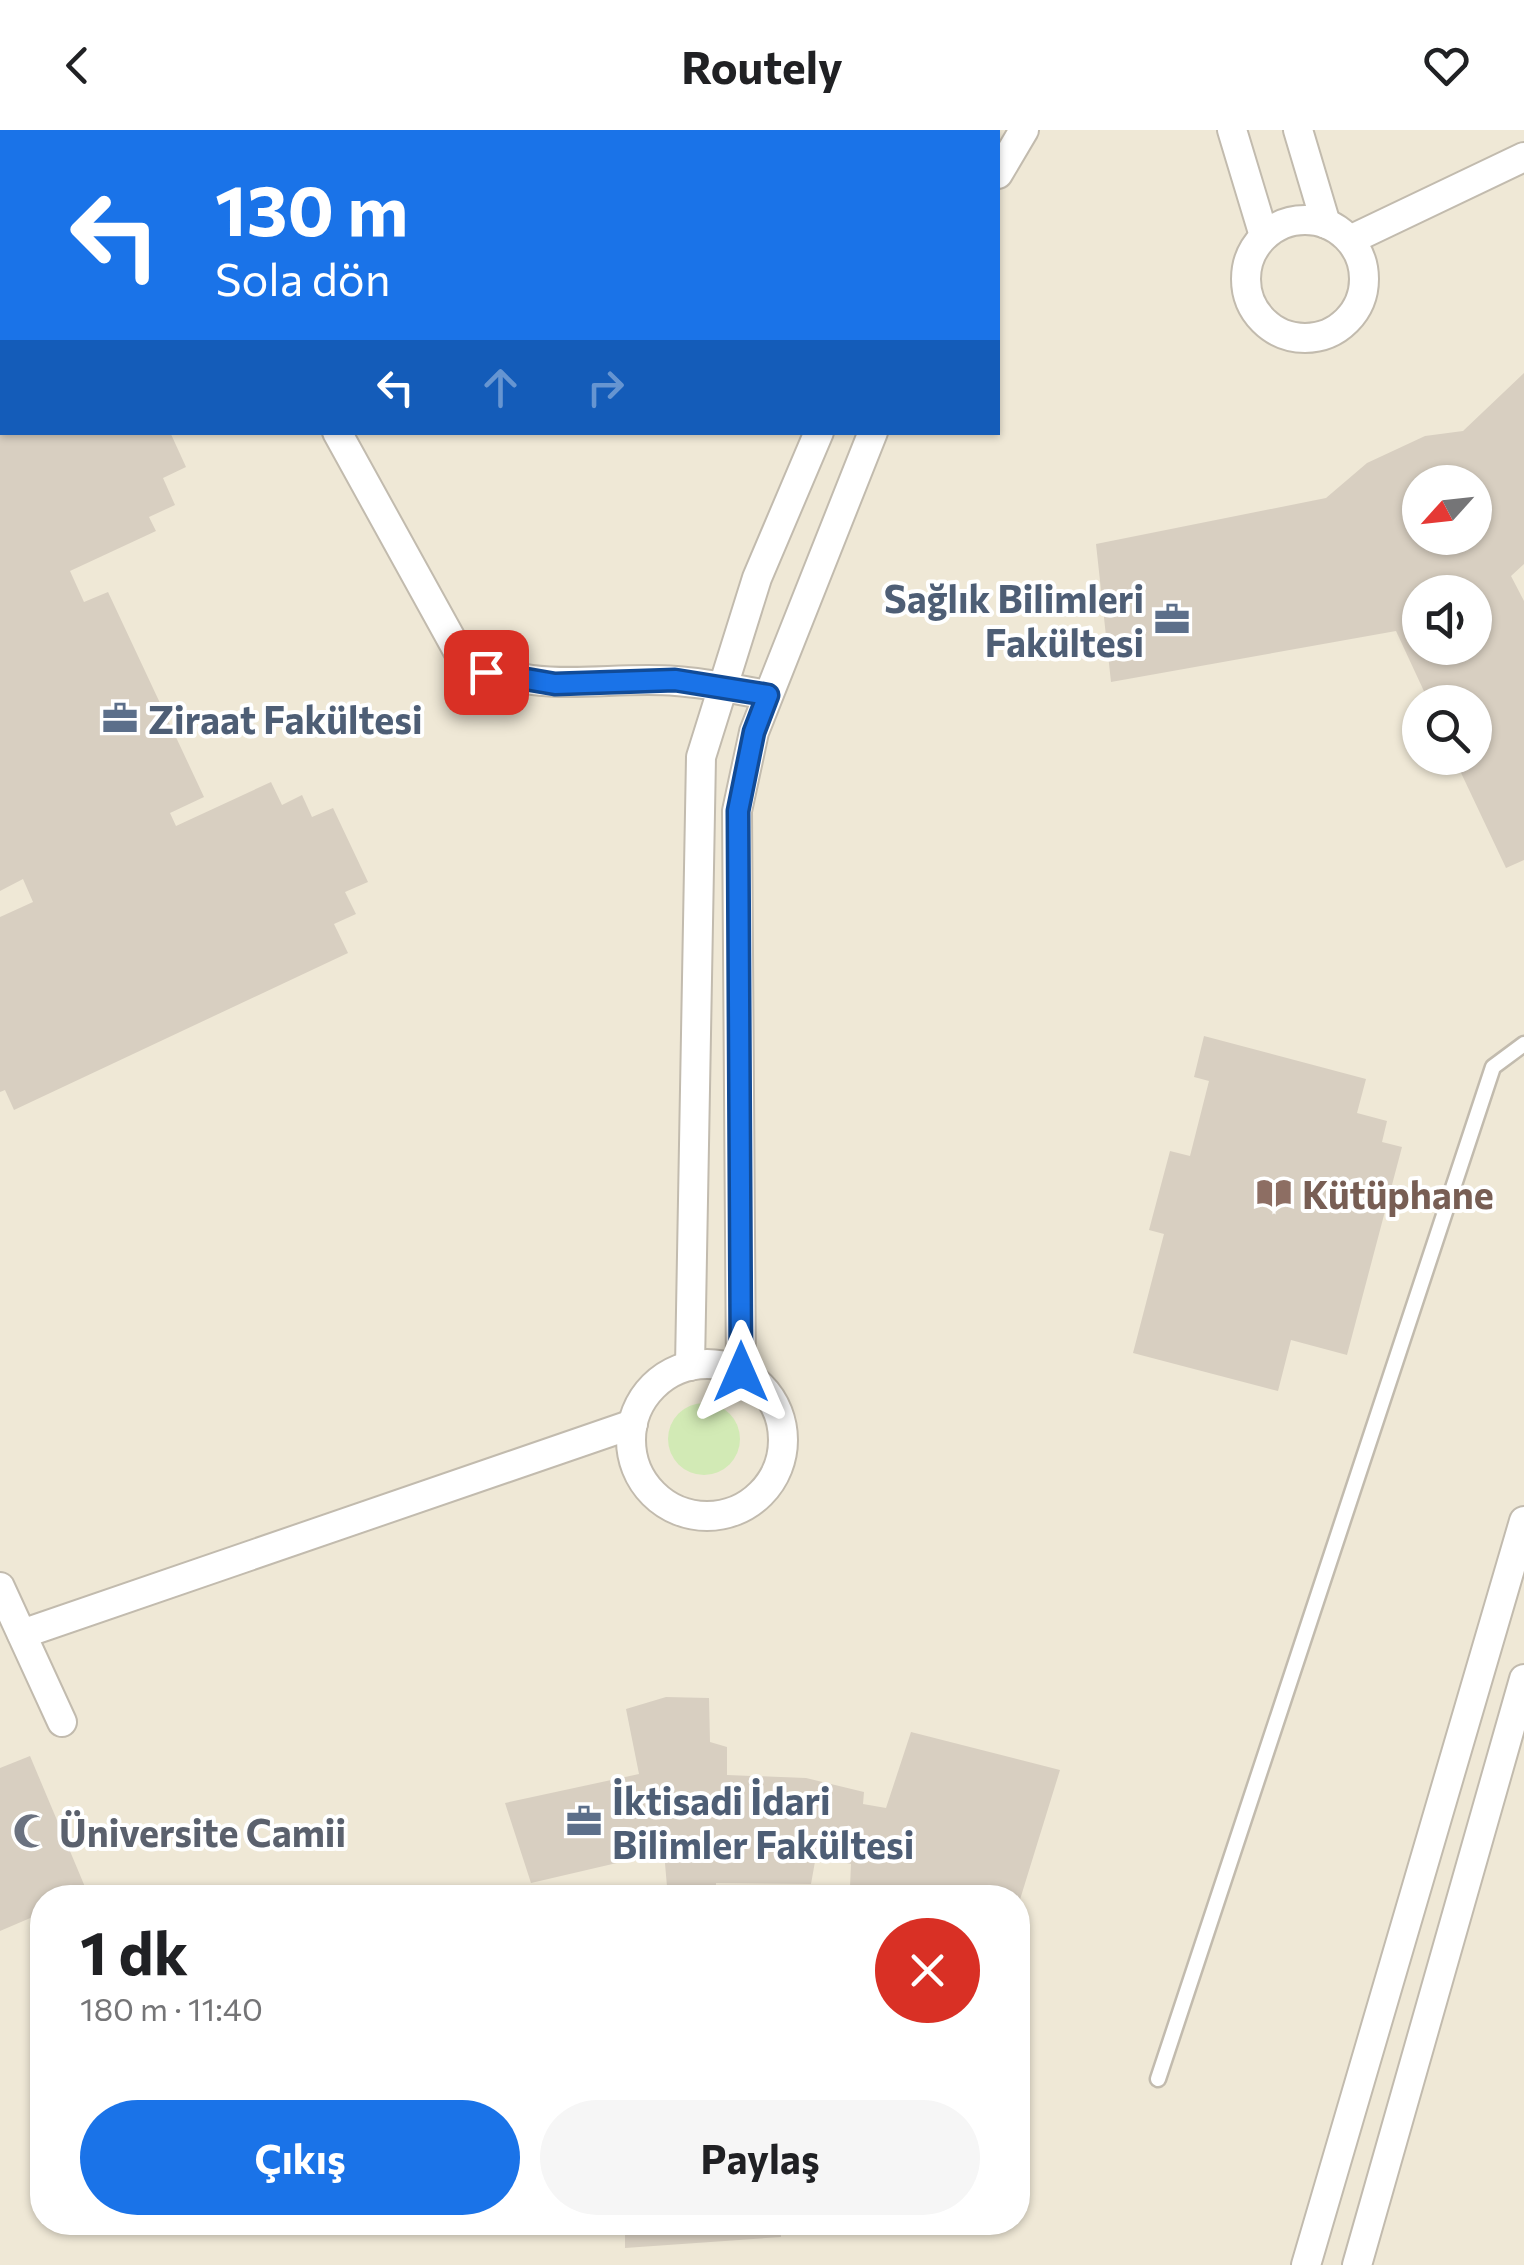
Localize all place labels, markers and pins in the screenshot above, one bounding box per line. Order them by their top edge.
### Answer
place label: Sağlık Bilimleri Fakültesi [884,574,1144,665]
office icon: Sağlık Bilimleri Fakültesi [1153,600,1191,638]
pin [444,630,529,715]
place label: Ziraat Fakültesi [148,695,423,742]
office icon: Ziraat Fakültesi [101,699,139,737]
place label: Kütüphane [1302,1170,1494,1217]
library icon: Kütüphane [1255,1174,1293,1212]
place label: İktisadi İdari Bilimler Fakültesi [612,1776,914,1867]
office icon: İktisadi İdari Bilimler Fakültesi [565,1802,603,1840]
place label: Üniversite Camii [59,1808,346,1855]
mosque icon: Üniversite Camii [12,1812,50,1850]

